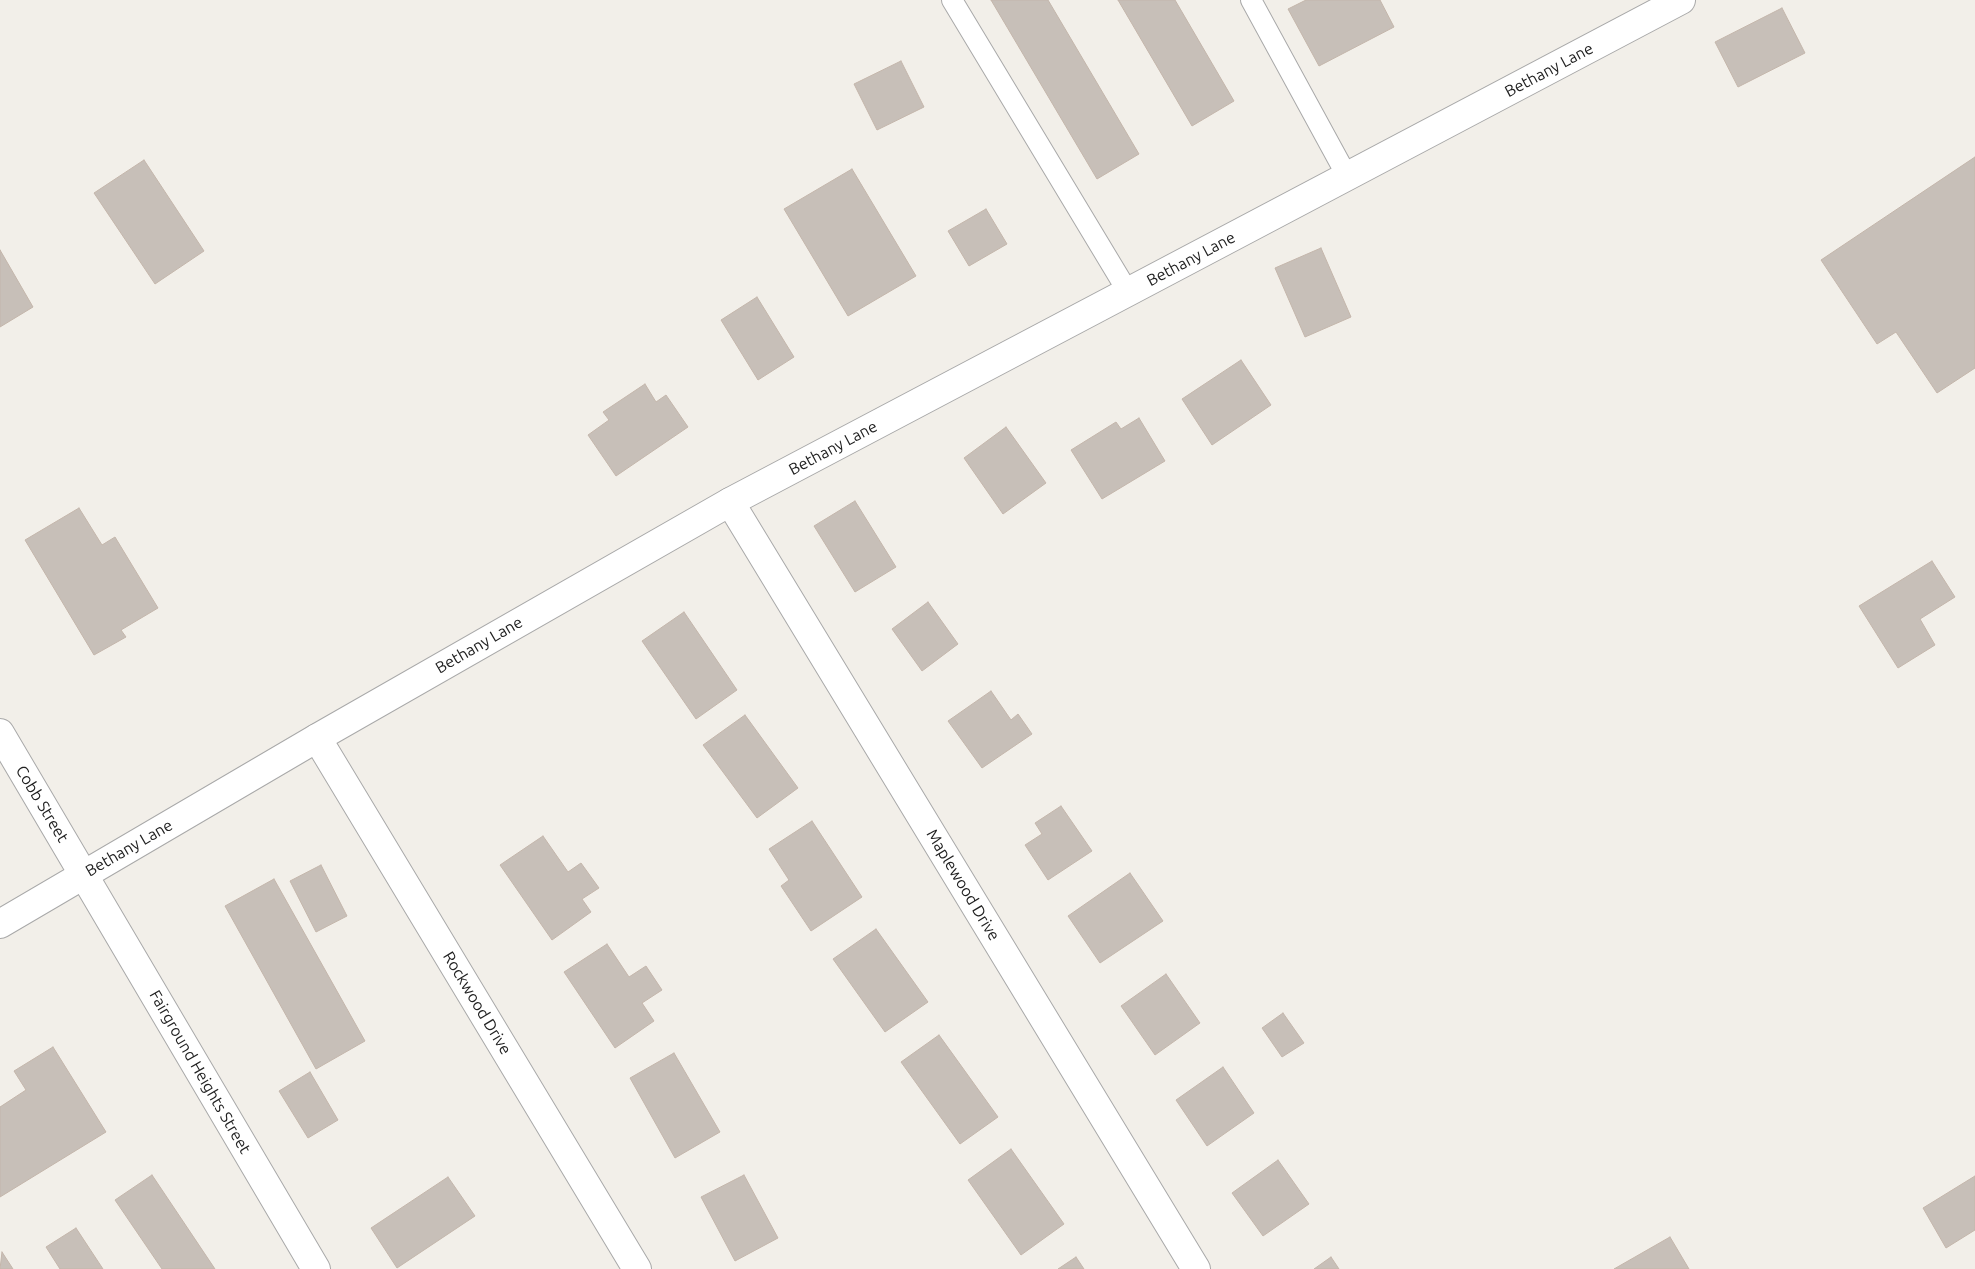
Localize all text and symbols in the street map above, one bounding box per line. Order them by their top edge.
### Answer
street label: Bethany Lane [1502,39,1596,101]
street label: Bethany Lane [1144,228,1238,290]
street label: Bethany Lane [786,417,880,479]
street label: Bethany Lane [432,612,526,678]
street label: Cobb Street [12,762,72,846]
street label: Bethany Lane [82,815,176,881]
street label: Maplewood Drive [922,826,1004,944]
street label: Rockwood Drive [439,948,515,1058]
street label: Fairground Heights Street [145,987,255,1157]

